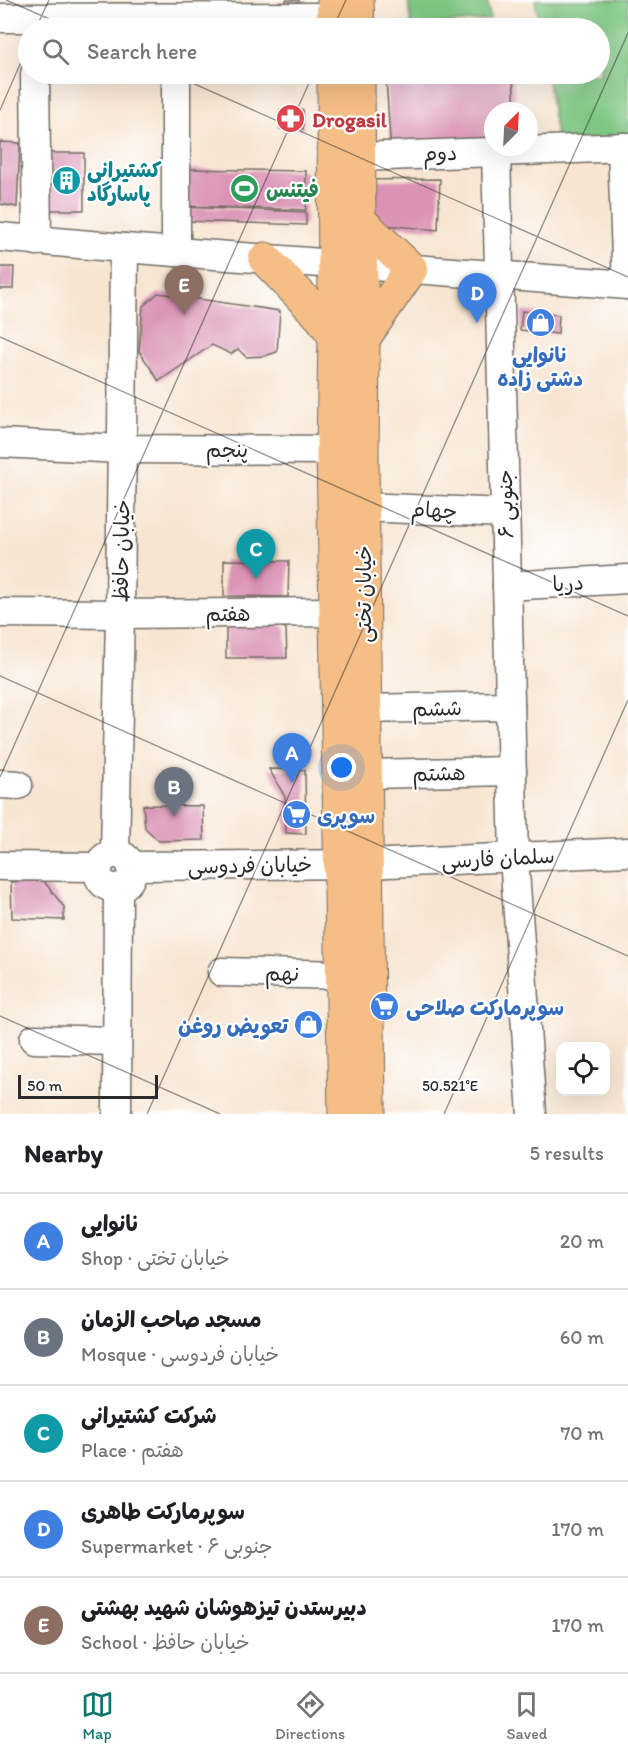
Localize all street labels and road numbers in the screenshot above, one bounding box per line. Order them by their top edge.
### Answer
street label: دوم [423,140,458,170]
street label: پنجم [206,437,248,466]
street label: ۶ جنوبی [492,469,520,539]
street label: چهام [410,496,458,528]
street label: خیابان حافظ [108,499,135,603]
street label: خیابان تختی [351,545,378,643]
street label: دریا [552,569,584,597]
street label: هفتم [206,601,250,630]
street label: ششم [412,695,462,725]
street label: هشتم [412,760,466,790]
street label: سلمان فارسی [441,843,555,875]
street label: خیابان فردوسی [187,851,313,881]
street label: نهم [265,960,299,990]

